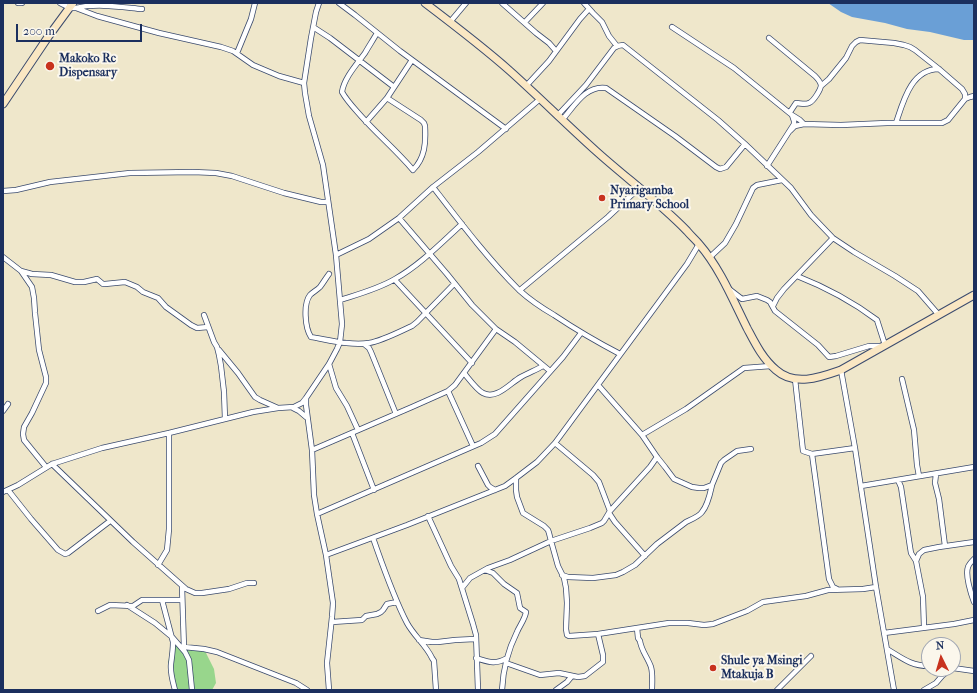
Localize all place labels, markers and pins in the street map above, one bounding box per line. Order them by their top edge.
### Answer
place label: Makoko Rc Dispensary [59,52,117,80]
marker: Makoko Rc Dispensary [44,60,56,72]
place label: Nyarigamba Primary School [610,184,689,212]
marker: Nyarigamba Primary School [597,193,607,203]
place label: Shule ya Msingi Mtakuja B [721,654,803,682]
marker: Shule ya Msingi Mtakuja B [708,663,718,673]

